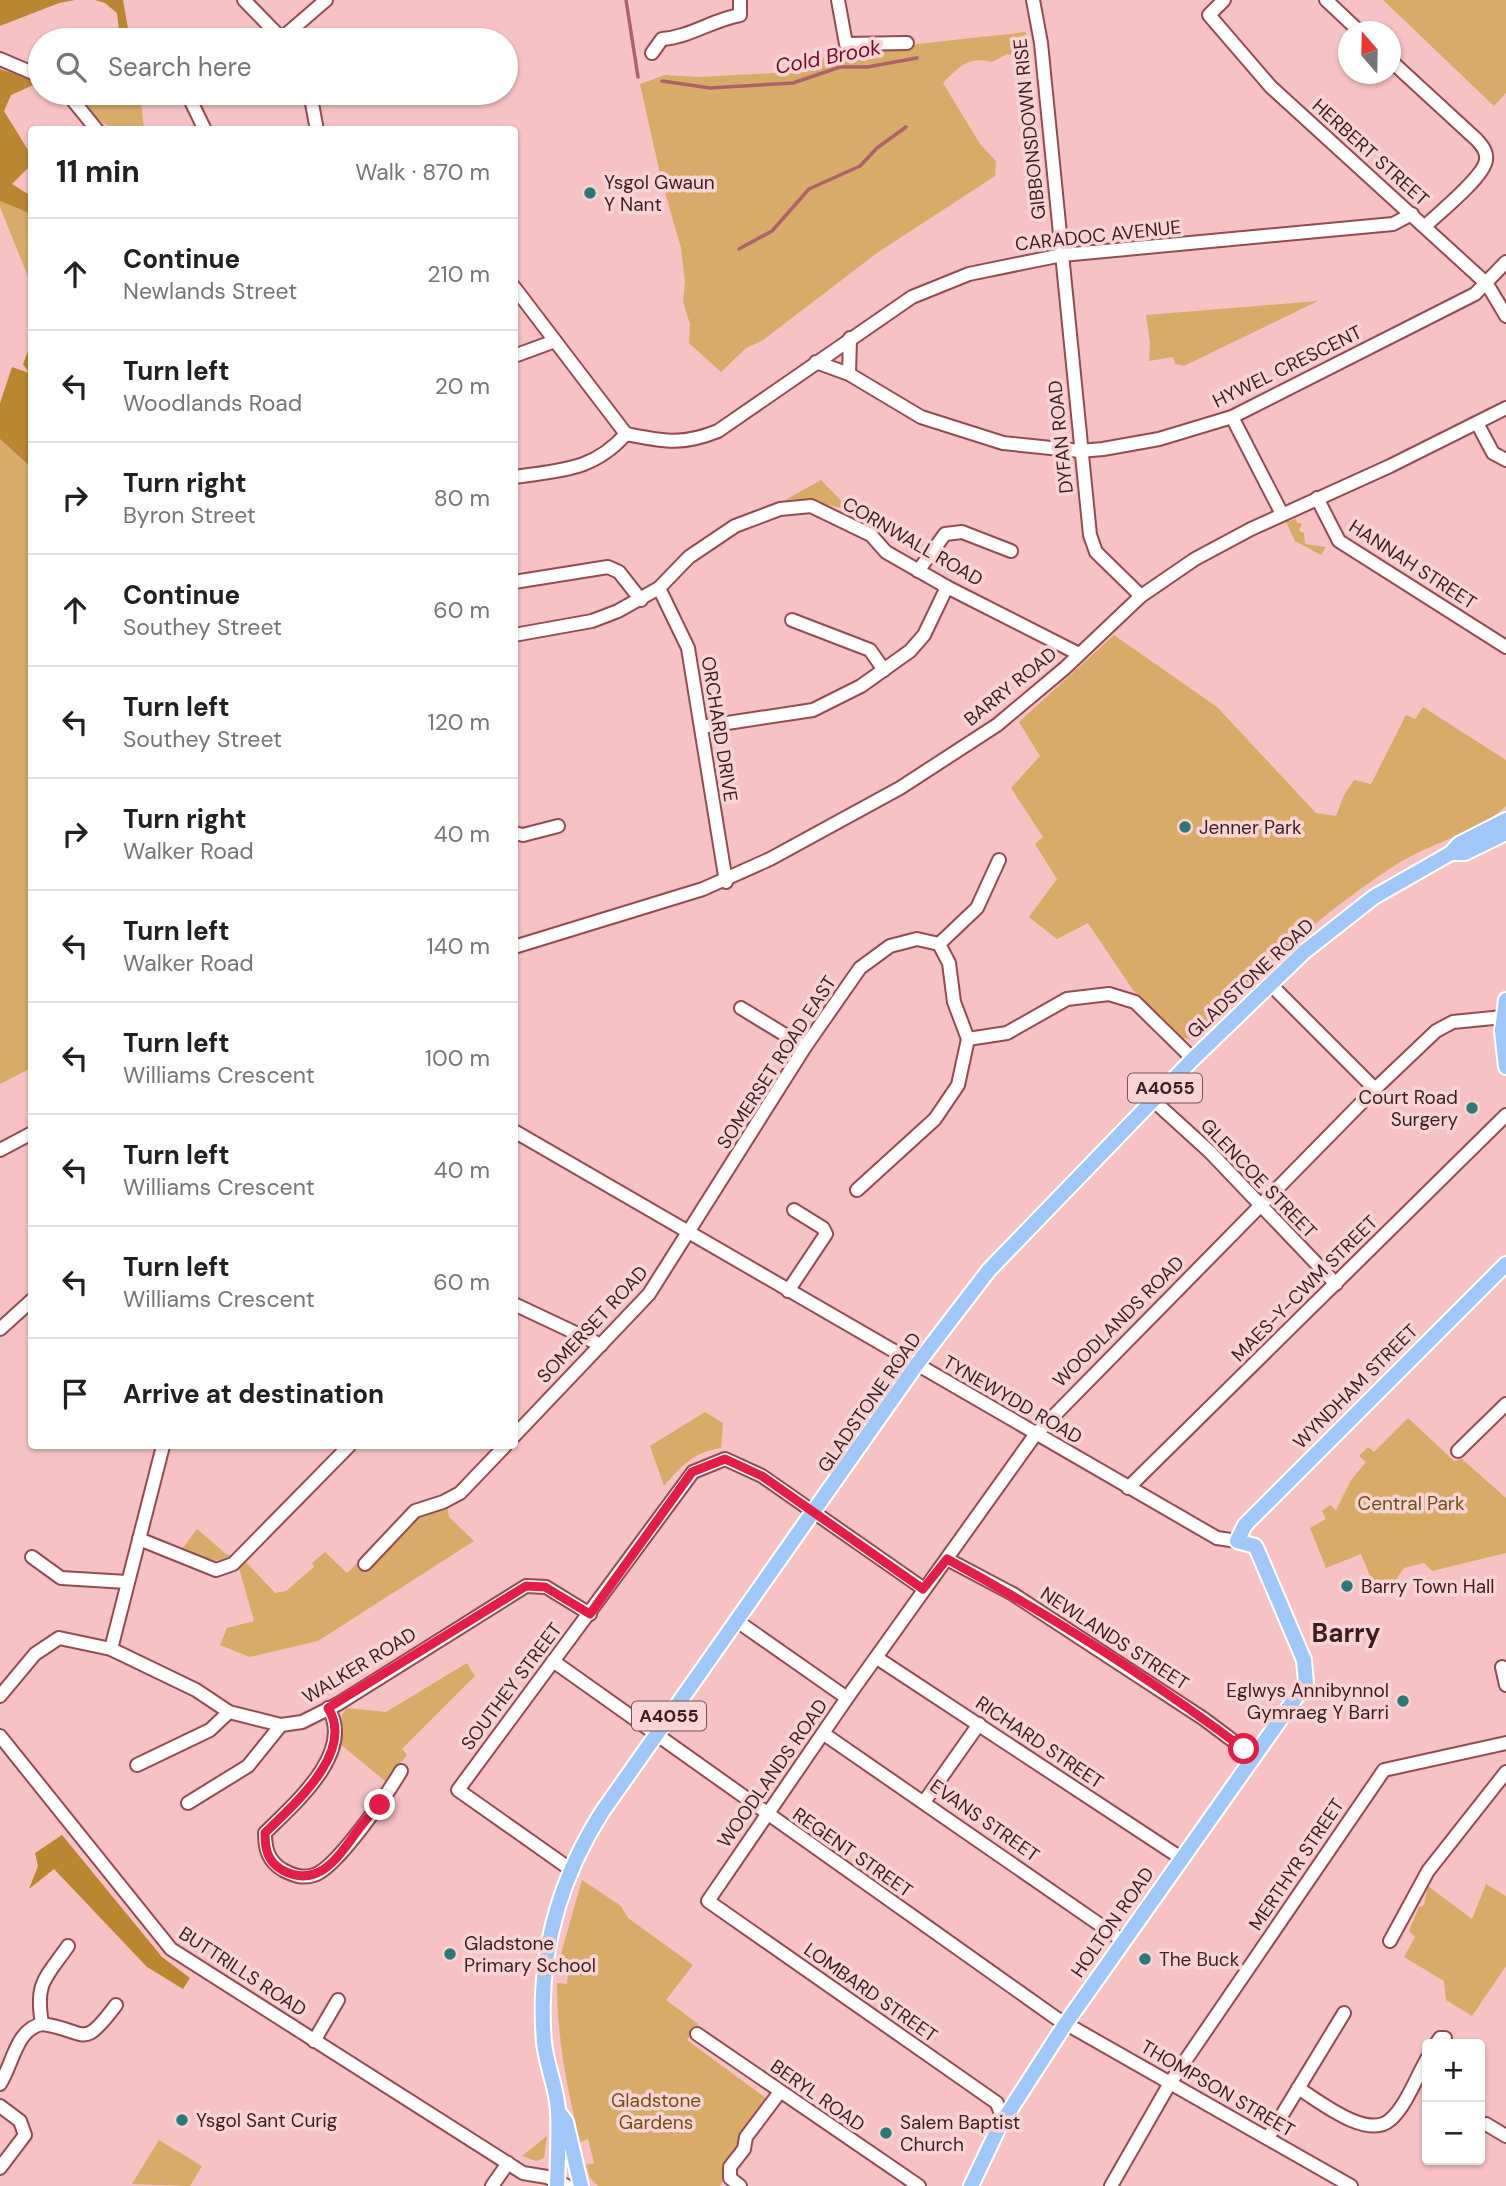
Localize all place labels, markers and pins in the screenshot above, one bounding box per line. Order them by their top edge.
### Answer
place label: Ysgol Gwaun Y Nant [604,170,715,217]
marker: Ysgol Gwaun Y Nant [582,185,598,201]
place label: Jenner Park [1199,815,1302,840]
marker: Jenner Park [1177,819,1193,835]
place label: Court Road Surgery [1358,1085,1458,1132]
marker: Court Road Surgery [1464,1100,1480,1116]
place label: Barry Town Hall [1361,1574,1495,1599]
marker: Barry Town Hall [1339,1578,1355,1594]
place label: Eglwys Annibynnol Gymraeg Y Barri [1226,1678,1389,1725]
marker: Eglwys Annibynnol Gymraeg Y Barri [1395,1693,1411,1709]
place label: Gladstone Primary School [464,1931,596,1978]
marker: Gladstone Primary School [442,1946,458,1962]
place label: The Buck [1159,1947,1240,1972]
marker: The Buck [1137,1951,1153,1967]
place label: Ysgol Sant Curig [196,2108,338,2133]
place label: Salem Baptist Church [900,2110,1020,2157]
marker: Ysgol Sant Curig [174,2112,190,2128]
marker: Salem Baptist Church [878,2125,894,2141]

